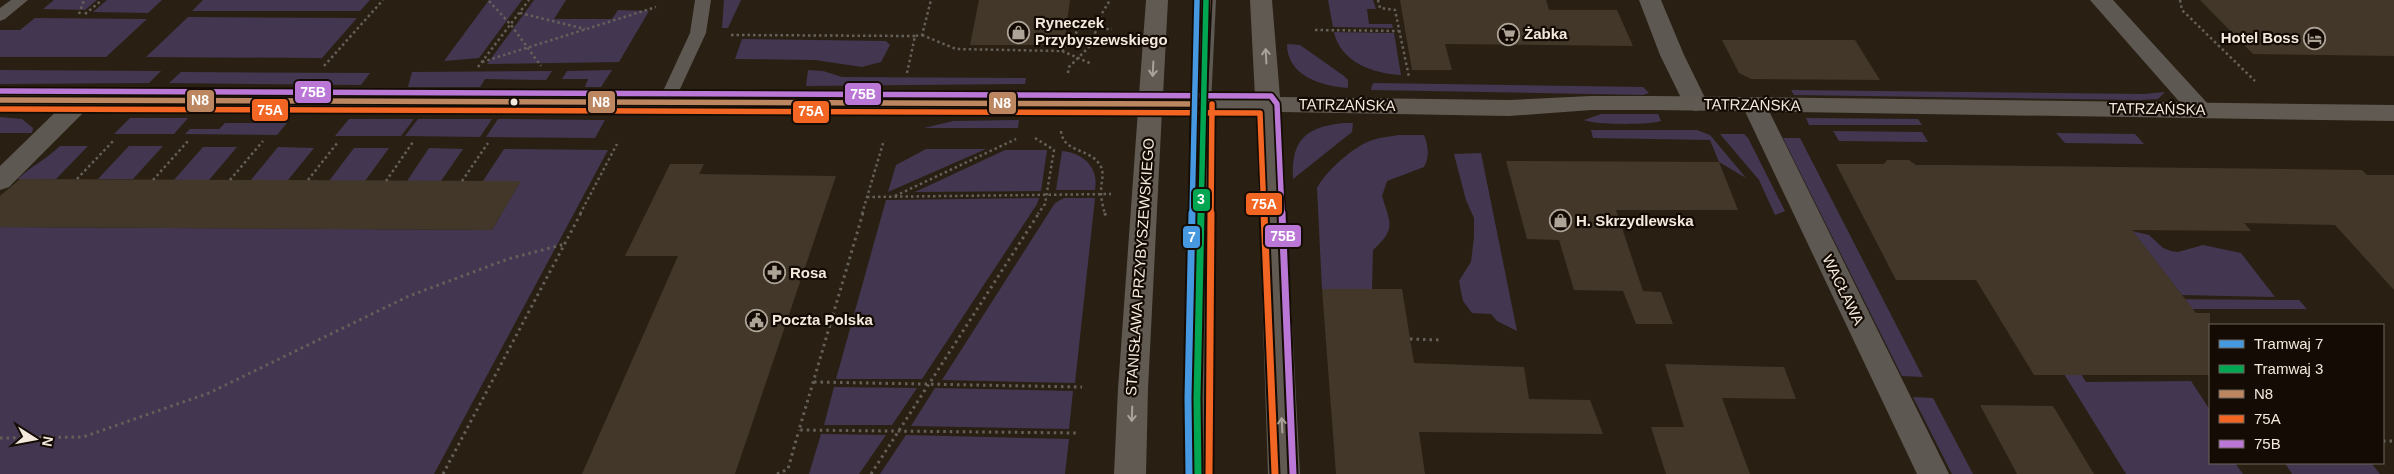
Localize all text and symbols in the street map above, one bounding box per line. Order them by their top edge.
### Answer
place label: Ryneczek Przybyszewskiego [1035,14,1168,48]
shop icon: Ryneczek Przybyszewskiego [1007,20,1031,44]
supermarket icon: Żabka [1496,22,1520,46]
place label: Żabka [1524,25,1568,42]
hotel icon: Hotel Boss [2303,26,2327,50]
place label: Hotel Boss [2221,29,2299,46]
one-way arrow [1261,48,1271,64]
one-way arrow [1148,60,1157,76]
line badge: 75B [294,80,332,104]
line badge: 75B [844,82,882,106]
text: 75B [300,84,326,100]
text: 75B [850,86,876,102]
line badge: N8 [186,89,215,113]
line badge: N8 [587,90,616,114]
line badge: N8 [988,91,1017,115]
text: N8 [191,92,209,108]
text: N8 [592,94,610,110]
text: N8 [993,95,1011,111]
street label: TATRZAŃSKA [1298,95,1396,114]
street label: TATRZAŃSKA [1703,95,1801,114]
unlabelled marker [509,97,519,107]
line badge: 75A [251,98,289,122]
street label: TATRZAŃSKA [2108,99,2206,118]
line badge: 75A [792,100,830,124]
text: 75A [257,102,283,118]
text: 75A [798,103,824,119]
street label: STANISŁAWA PRZYBYSZEWSKIEGO [1122,137,1157,397]
line badge: 3 [1192,188,1211,212]
text: 3 [1197,191,1205,207]
line badge: 75A [1245,192,1283,216]
text: 75A [1251,196,1277,212]
shop icon: H. Skrzydlewska [1548,209,1572,233]
place label: H. Skrzydlewska [1576,212,1694,229]
line badge: 75B [1264,224,1302,248]
line badge: 7 [1182,225,1201,249]
text: 75B [1270,228,1296,244]
text: 7 [1188,229,1196,245]
street label: WACŁAWA [1819,252,1868,328]
pharmacy icon: Rosa [762,261,786,285]
place label: Rosa [790,264,827,281]
public building icon: Poczta Polska [744,308,768,332]
place label: Poczta Polska [772,311,874,328]
legend [2209,324,2384,464]
text: Tramwaj 7 [2254,335,2323,352]
text: Tramwaj 3 [2254,360,2323,377]
text: N8 [2254,385,2273,402]
one-way arrow [1127,405,1136,421]
text: 75A [2254,410,2281,427]
north arrow [10,414,60,464]
one-way arrow [1277,418,1286,434]
text: N [39,435,57,448]
text: 75B [2254,435,2281,452]

